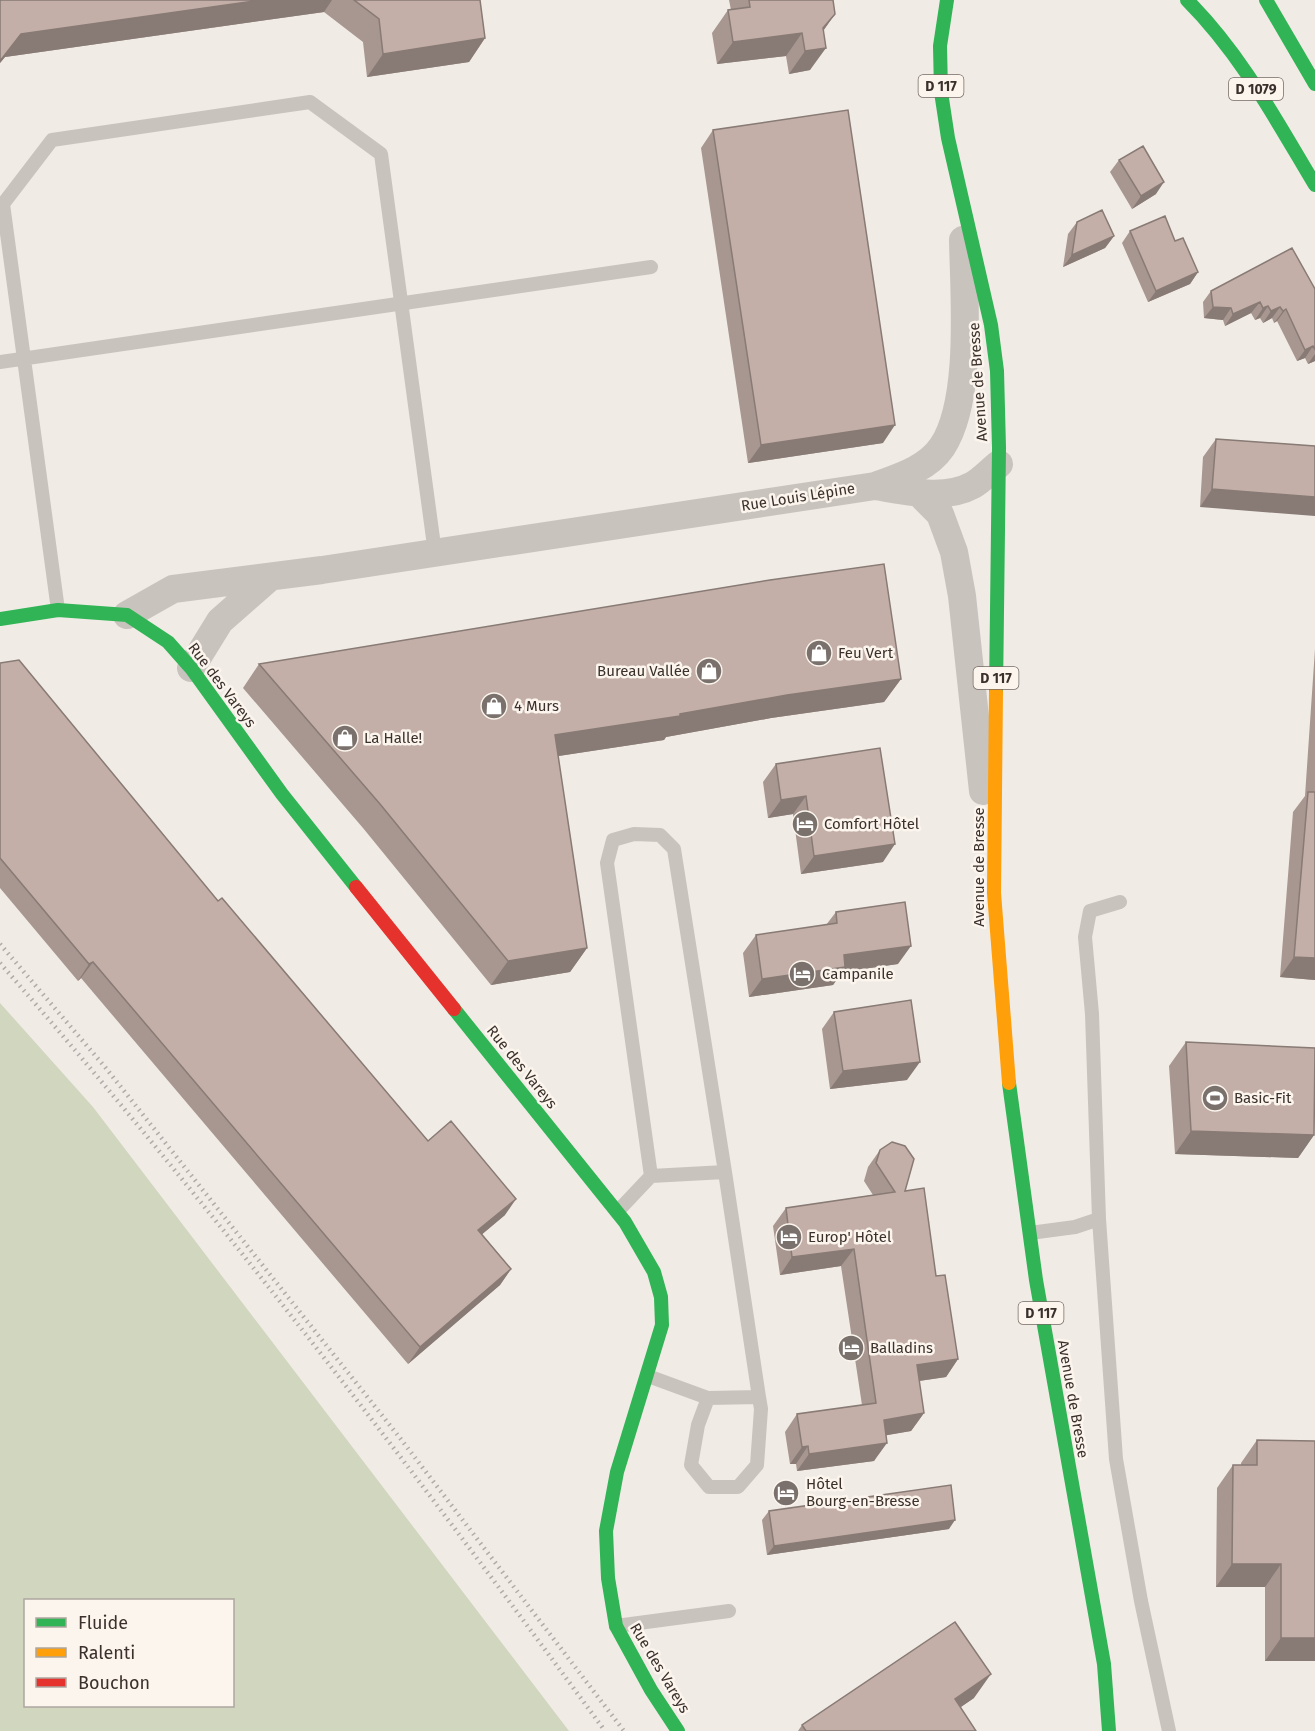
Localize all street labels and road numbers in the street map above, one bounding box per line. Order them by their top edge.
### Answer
road number: D 117 [918,75,964,97]
road number: D 1079 [1229,78,1283,100]
street label: Avenue de Bresse [965,322,991,442]
street label: Rue Louis Lépine [740,479,856,515]
street label: Rue des Vareys [184,639,260,731]
road number: D 117 [974,667,1018,689]
street label: Avenue de Bresse [970,807,988,927]
street label: Rue des Vareys [483,1022,561,1112]
road number: D 117 [1018,1302,1064,1324]
street label: Avenue de Bresse [1054,1339,1092,1459]
street label: Rue des Vareys [626,1620,694,1716]

